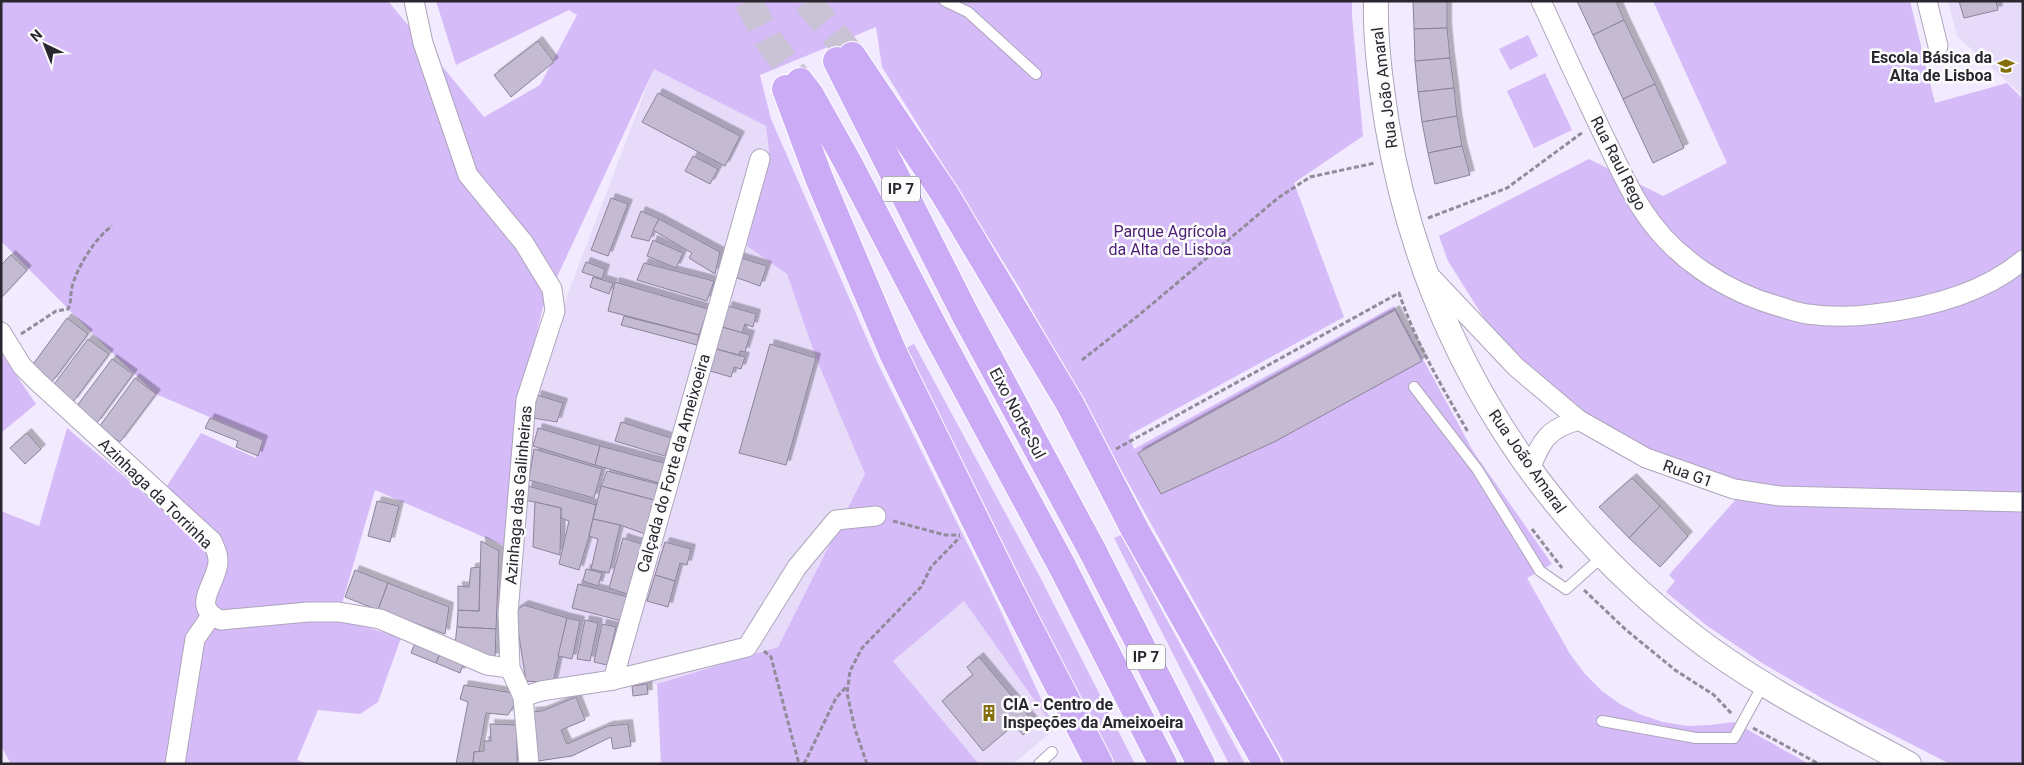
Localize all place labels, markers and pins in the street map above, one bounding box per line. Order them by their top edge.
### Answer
place label: Escola Básica da Alta de Lisboa [1871,48,1992,85]
school or university icon: Escola Básica da Alta de Lisboa [1996,56,2016,76]
place label: CIA - Centro de Inspeções da Ameixoeira [1003,695,1184,732]
building icon: CIA - Centro de Inspeções da Ameixoeira [979,703,999,723]

